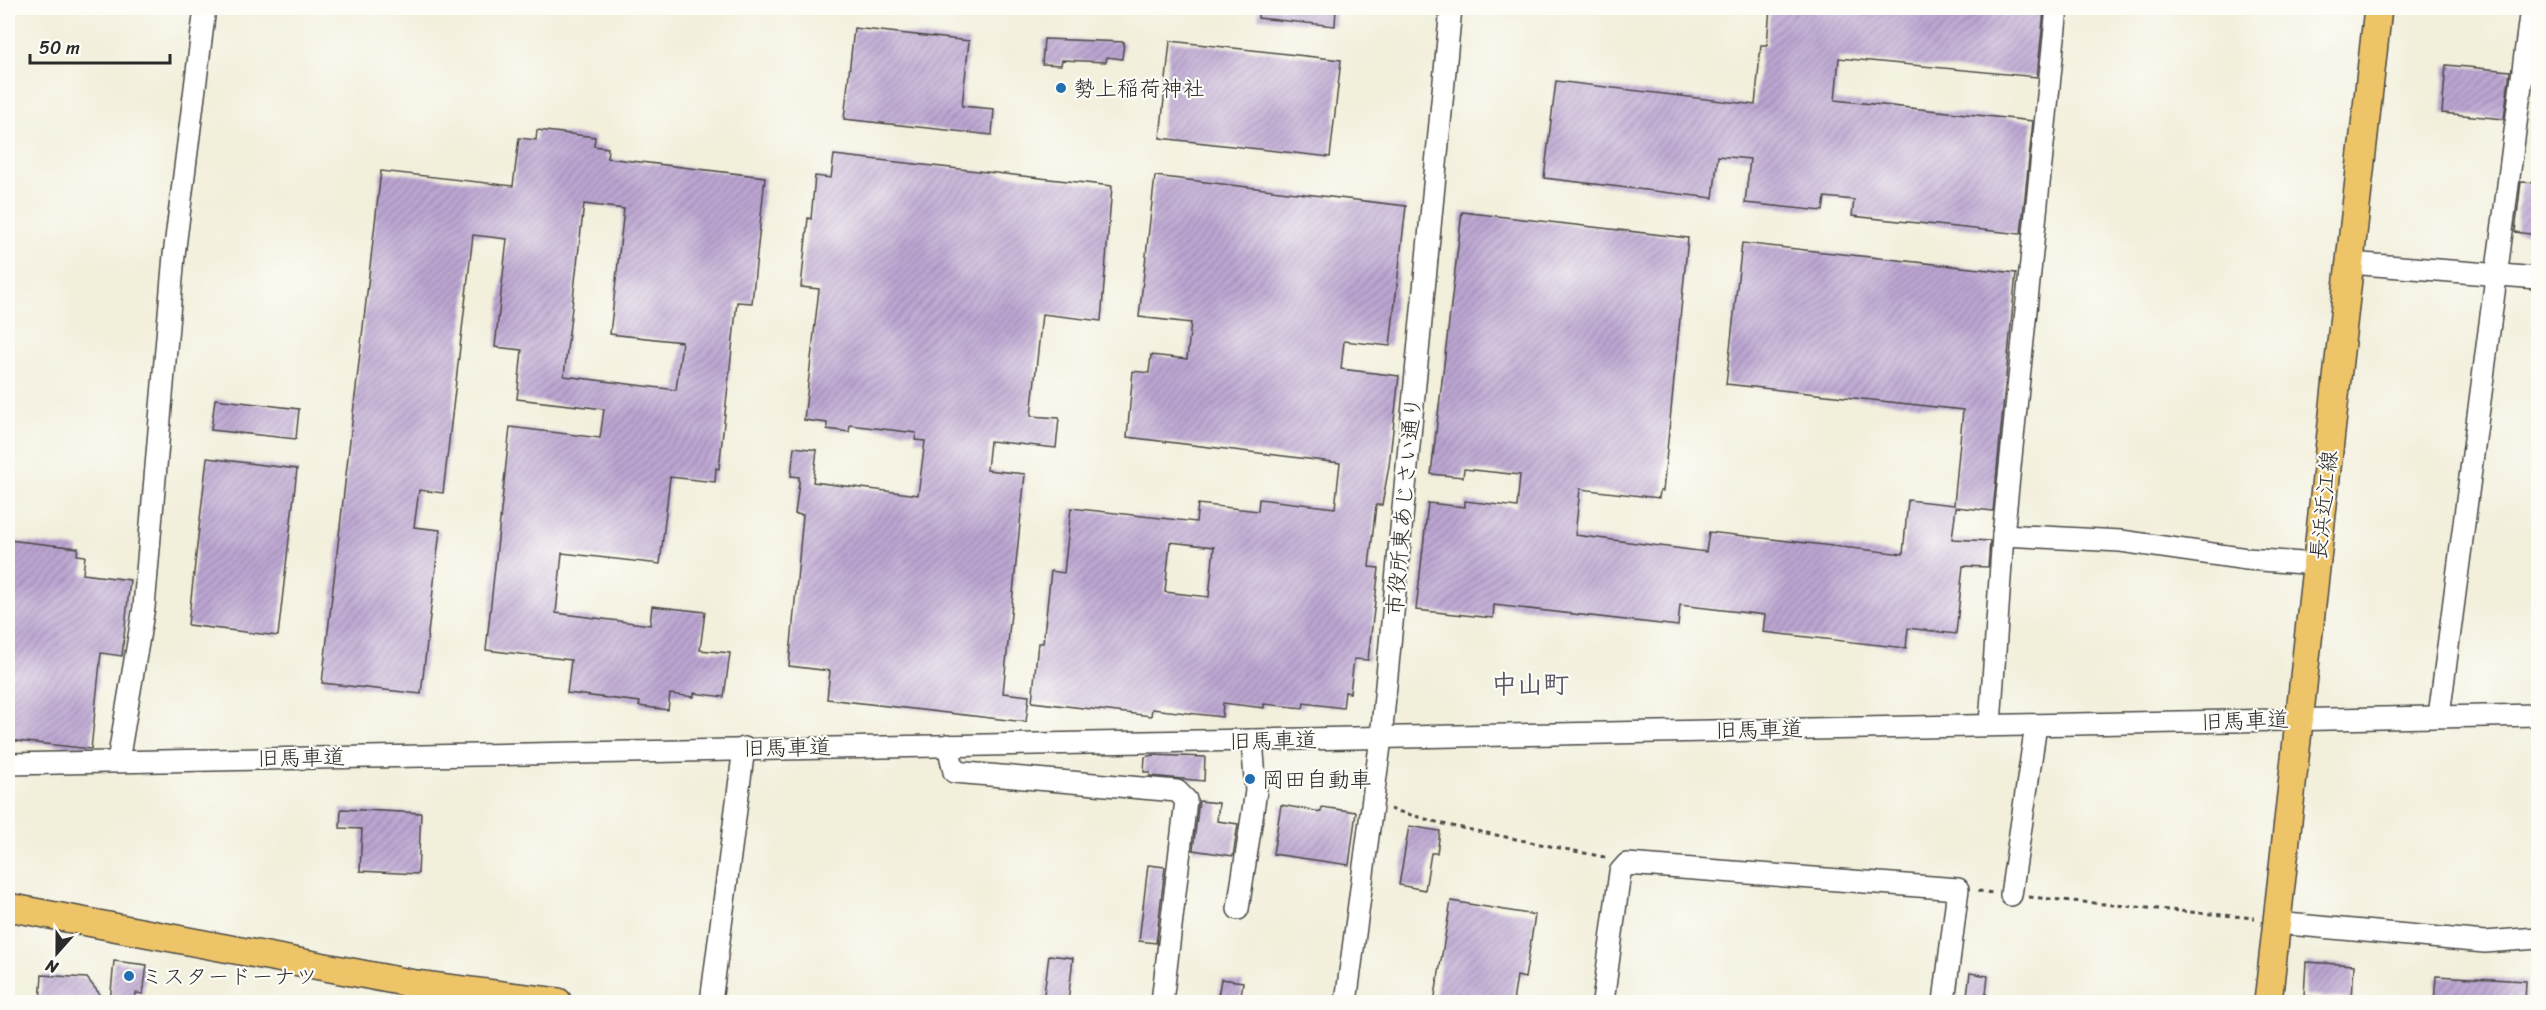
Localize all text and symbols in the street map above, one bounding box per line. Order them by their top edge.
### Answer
scale bar [30,27,170,65]
text: 50 m [39,32,80,64]
place label: 勢上稲荷神社 [1073,69,1205,108]
marker: 勢上稲荷神社 [1054,81,1068,95]
street label: 市役所東あじさい通り [1374,395,1433,617]
street label: 長浜近江線 [2298,448,2349,562]
district label: 中山町 [1491,661,1569,707]
street label: 旧馬車道 [2200,699,2290,742]
street label: 旧馬車道 [1715,709,1803,750]
street label: 旧馬車道 [1229,720,1317,761]
street label: 旧馬車道 [743,727,831,768]
street label: 旧馬車道 [257,737,345,778]
place label: 岡田自動車 [1262,760,1372,799]
marker: 岡田自動車 [1243,772,1257,786]
north arrow [27,923,87,983]
text: N [41,951,63,982]
place label: ミスタードーナツ [141,957,317,996]
marker: ミスタードーナツ [122,969,136,983]

